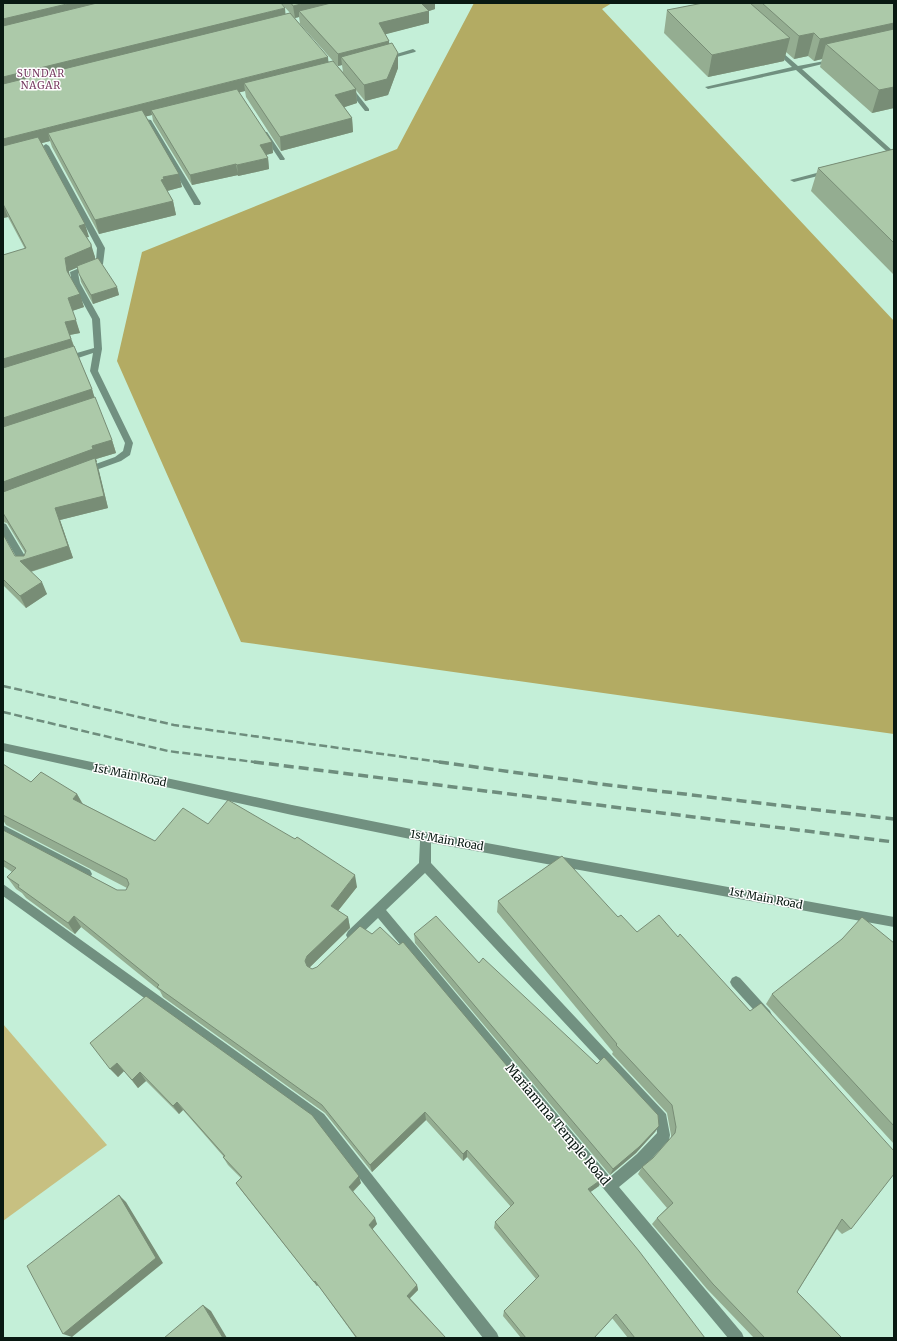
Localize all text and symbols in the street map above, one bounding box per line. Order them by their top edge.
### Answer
district label: SUNDAR NAGAR [17,67,65,92]
street label: 1st Main Road [92,760,168,790]
street label: 1st Main Road [409,827,485,853]
street label: 1st Main Road [728,884,804,912]
street label: Mariamma Temple Road [502,1060,614,1189]

